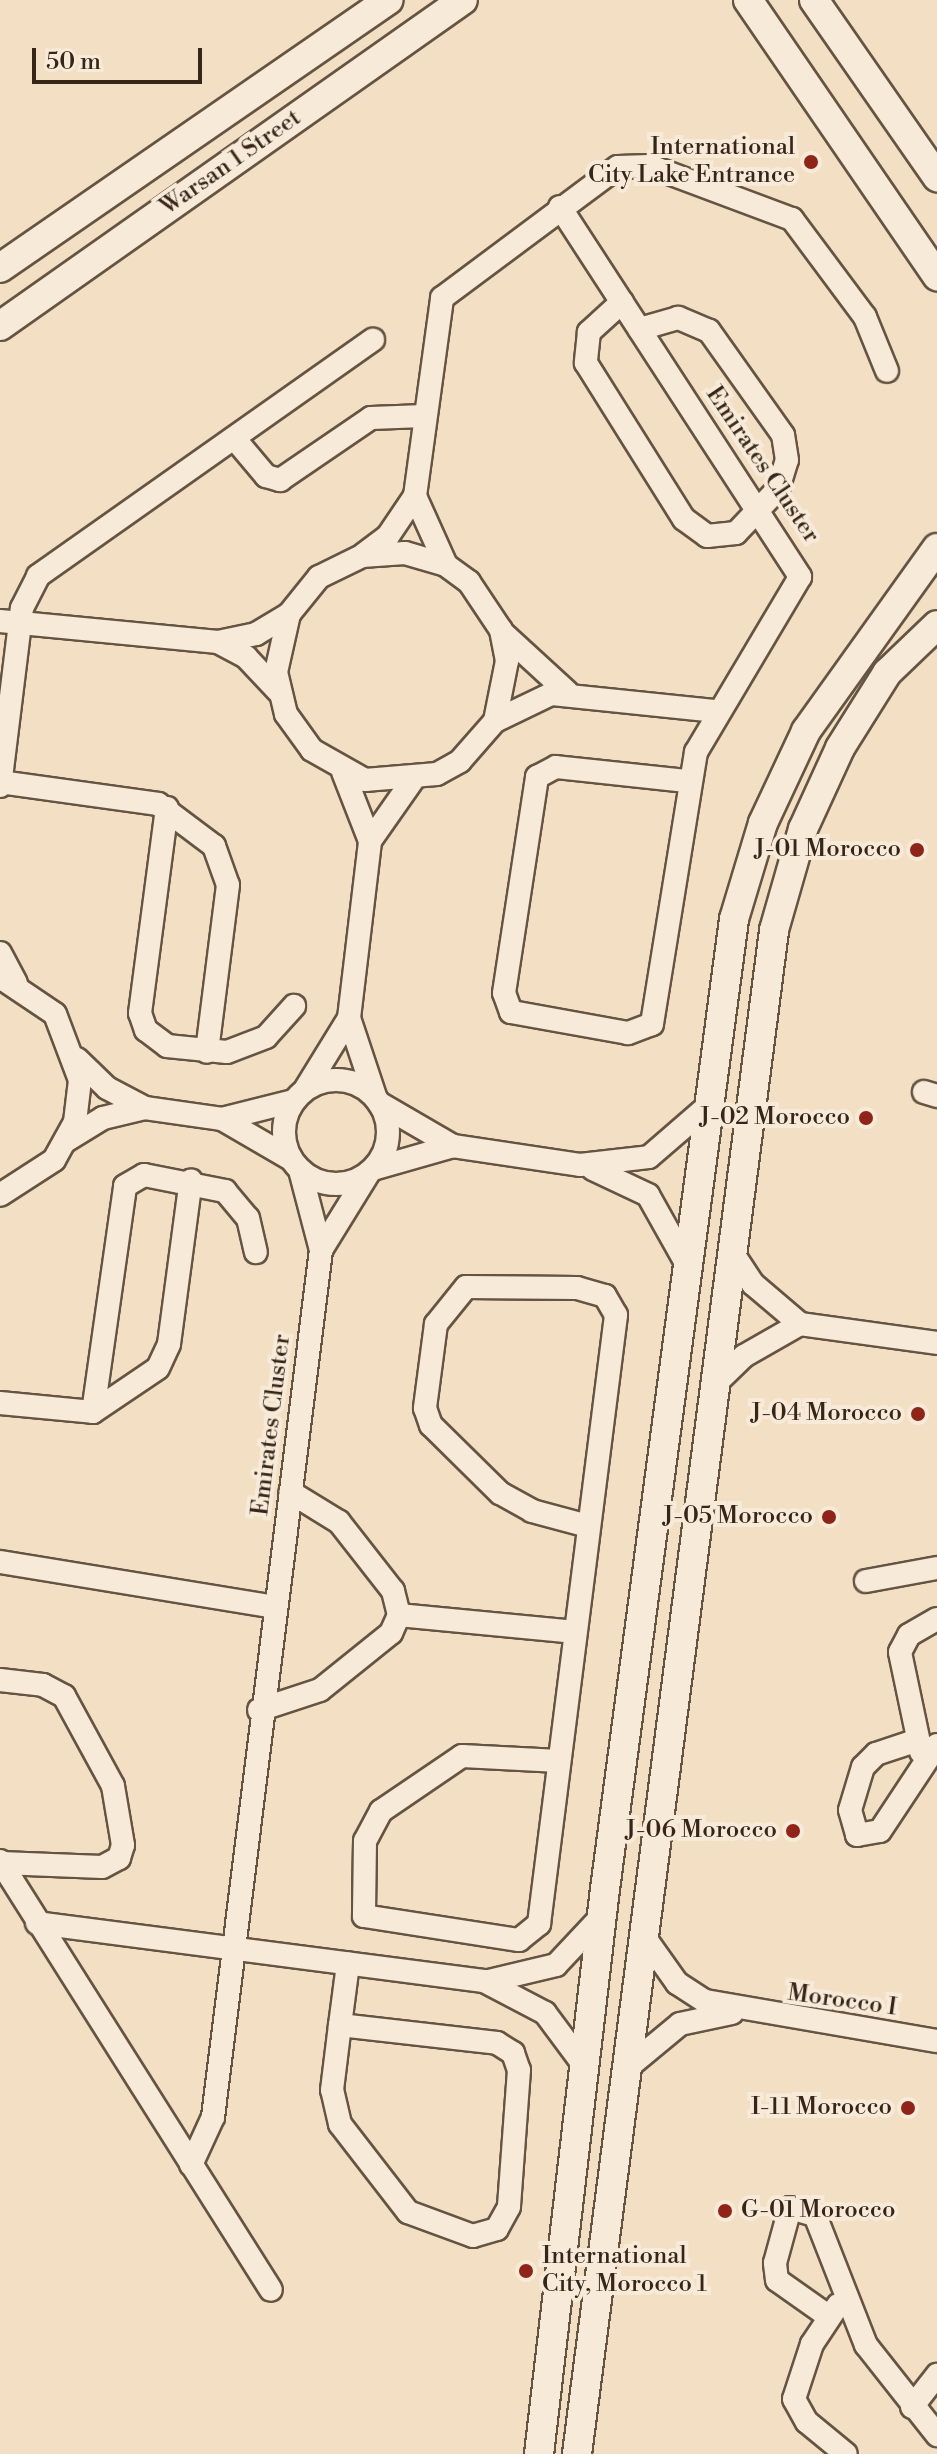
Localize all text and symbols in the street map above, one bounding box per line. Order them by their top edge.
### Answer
scale bar [36,32,206,82]
text: 50 m [46,47,101,77]
street label: Warsan 1 Street [155,104,307,222]
place label: International City Lake Entrance [588,134,795,190]
marker: International City Lake Entrance [802,153,820,171]
street label: Emirates Cluster [699,381,825,549]
place label: J-01 Morocco [754,836,901,864]
marker: J-01 Morocco [908,841,926,859]
place label: J-02 Morocco [700,1104,850,1132]
marker: J-02 Morocco [857,1109,875,1127]
street label: Emirates Cluster [247,1333,297,1517]
place label: J-04 Morocco [751,1400,902,1428]
marker: J-04 Morocco [909,1405,927,1423]
place label: J-05 Morocco [663,1503,813,1531]
marker: J-05 Morocco [820,1508,838,1526]
place label: J-06 Morocco [625,1817,777,1845]
marker: J-06 Morocco [784,1822,802,1840]
street label: Morocco I [786,1979,898,2023]
place label: I-11 Morocco [751,2094,892,2122]
marker: I-11 Morocco [899,2099,917,2117]
place label: G-01 Morocco [741,2197,895,2225]
marker: G-01 Morocco [716,2202,734,2220]
place label: International City, Morocco 1 [542,2243,707,2299]
marker: International City, Morocco 1 [517,2262,535,2280]

